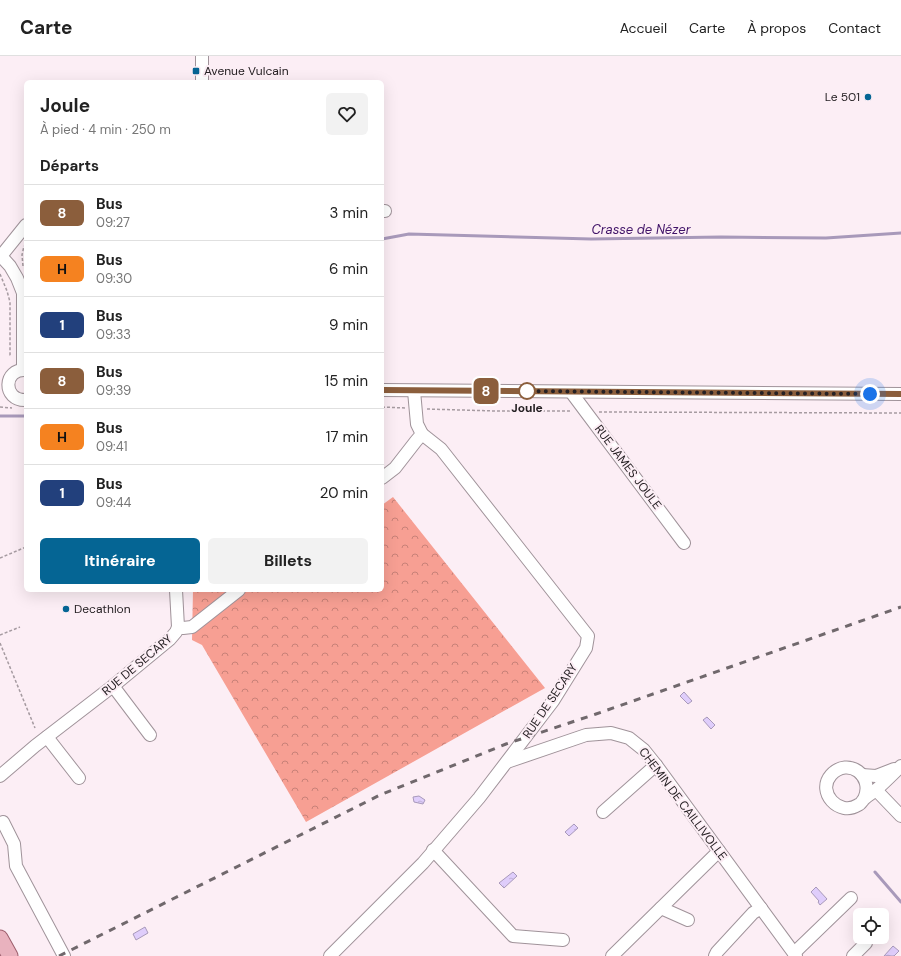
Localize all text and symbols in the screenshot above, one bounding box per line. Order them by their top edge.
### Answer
text: Carte [20,15,72,40]
text: Accueil [620,19,667,37]
text: Carte [689,19,725,37]
text: À propos [747,19,806,37]
text: Contact [828,19,881,37]
place label: Avenue Vulcain [204,63,289,79]
marker: Avenue Vulcain [191,66,201,76]
place label: Le 501 [825,89,860,105]
marker: Le 501 [863,92,873,102]
text: Joule [40,93,90,118]
button: heart [326,93,368,135]
text: À pied · 4 min · 250 m [40,121,171,138]
text: Départs [40,156,99,176]
text: Bus [96,194,123,214]
text: 3 min [330,203,368,223]
text: 8 [58,204,66,222]
text: 09:27 [96,214,130,231]
water label: Crasse de Nézer [591,221,692,238]
text: Bus [96,250,123,270]
text: 6 min [329,259,368,279]
text: H [57,260,67,278]
text: 09:30 [96,270,132,287]
text: Bus [96,306,123,326]
text: 9 min [329,315,368,335]
text: 1 [59,316,65,334]
text: 09:33 [96,326,131,343]
text: Bus [96,362,123,382]
text: 15 min [325,371,368,391]
text: 8 [58,372,66,390]
line badge: 8 [473,378,499,404]
text: 09:39 [96,382,131,399]
text: 8 [482,382,490,400]
marker: Joule [518,382,536,400]
your location [860,384,880,404]
place label: Joule [511,400,543,416]
text: Bus [96,418,123,438]
street label: RUE JAMES JOULE [591,422,665,513]
text: 17 min [326,427,368,447]
text: H [57,428,67,446]
text: 09:41 [96,438,128,455]
text: Bus [96,474,123,494]
text: 20 min [320,483,368,503]
text: 1 [59,484,65,502]
text: 09:44 [96,494,131,511]
button: Itinéraire [40,538,200,584]
button: Billets [208,538,368,584]
place label: Decathlon [74,601,131,617]
marker: Decathlon [61,604,71,614]
street label: RUE DE SECARY [99,631,176,699]
street label: RUE DE SECARY [519,660,581,742]
street label: CHEMIN DE CAILLIVOLLE [635,744,731,864]
map controls [853,908,889,944]
button: locate [853,908,889,944]

